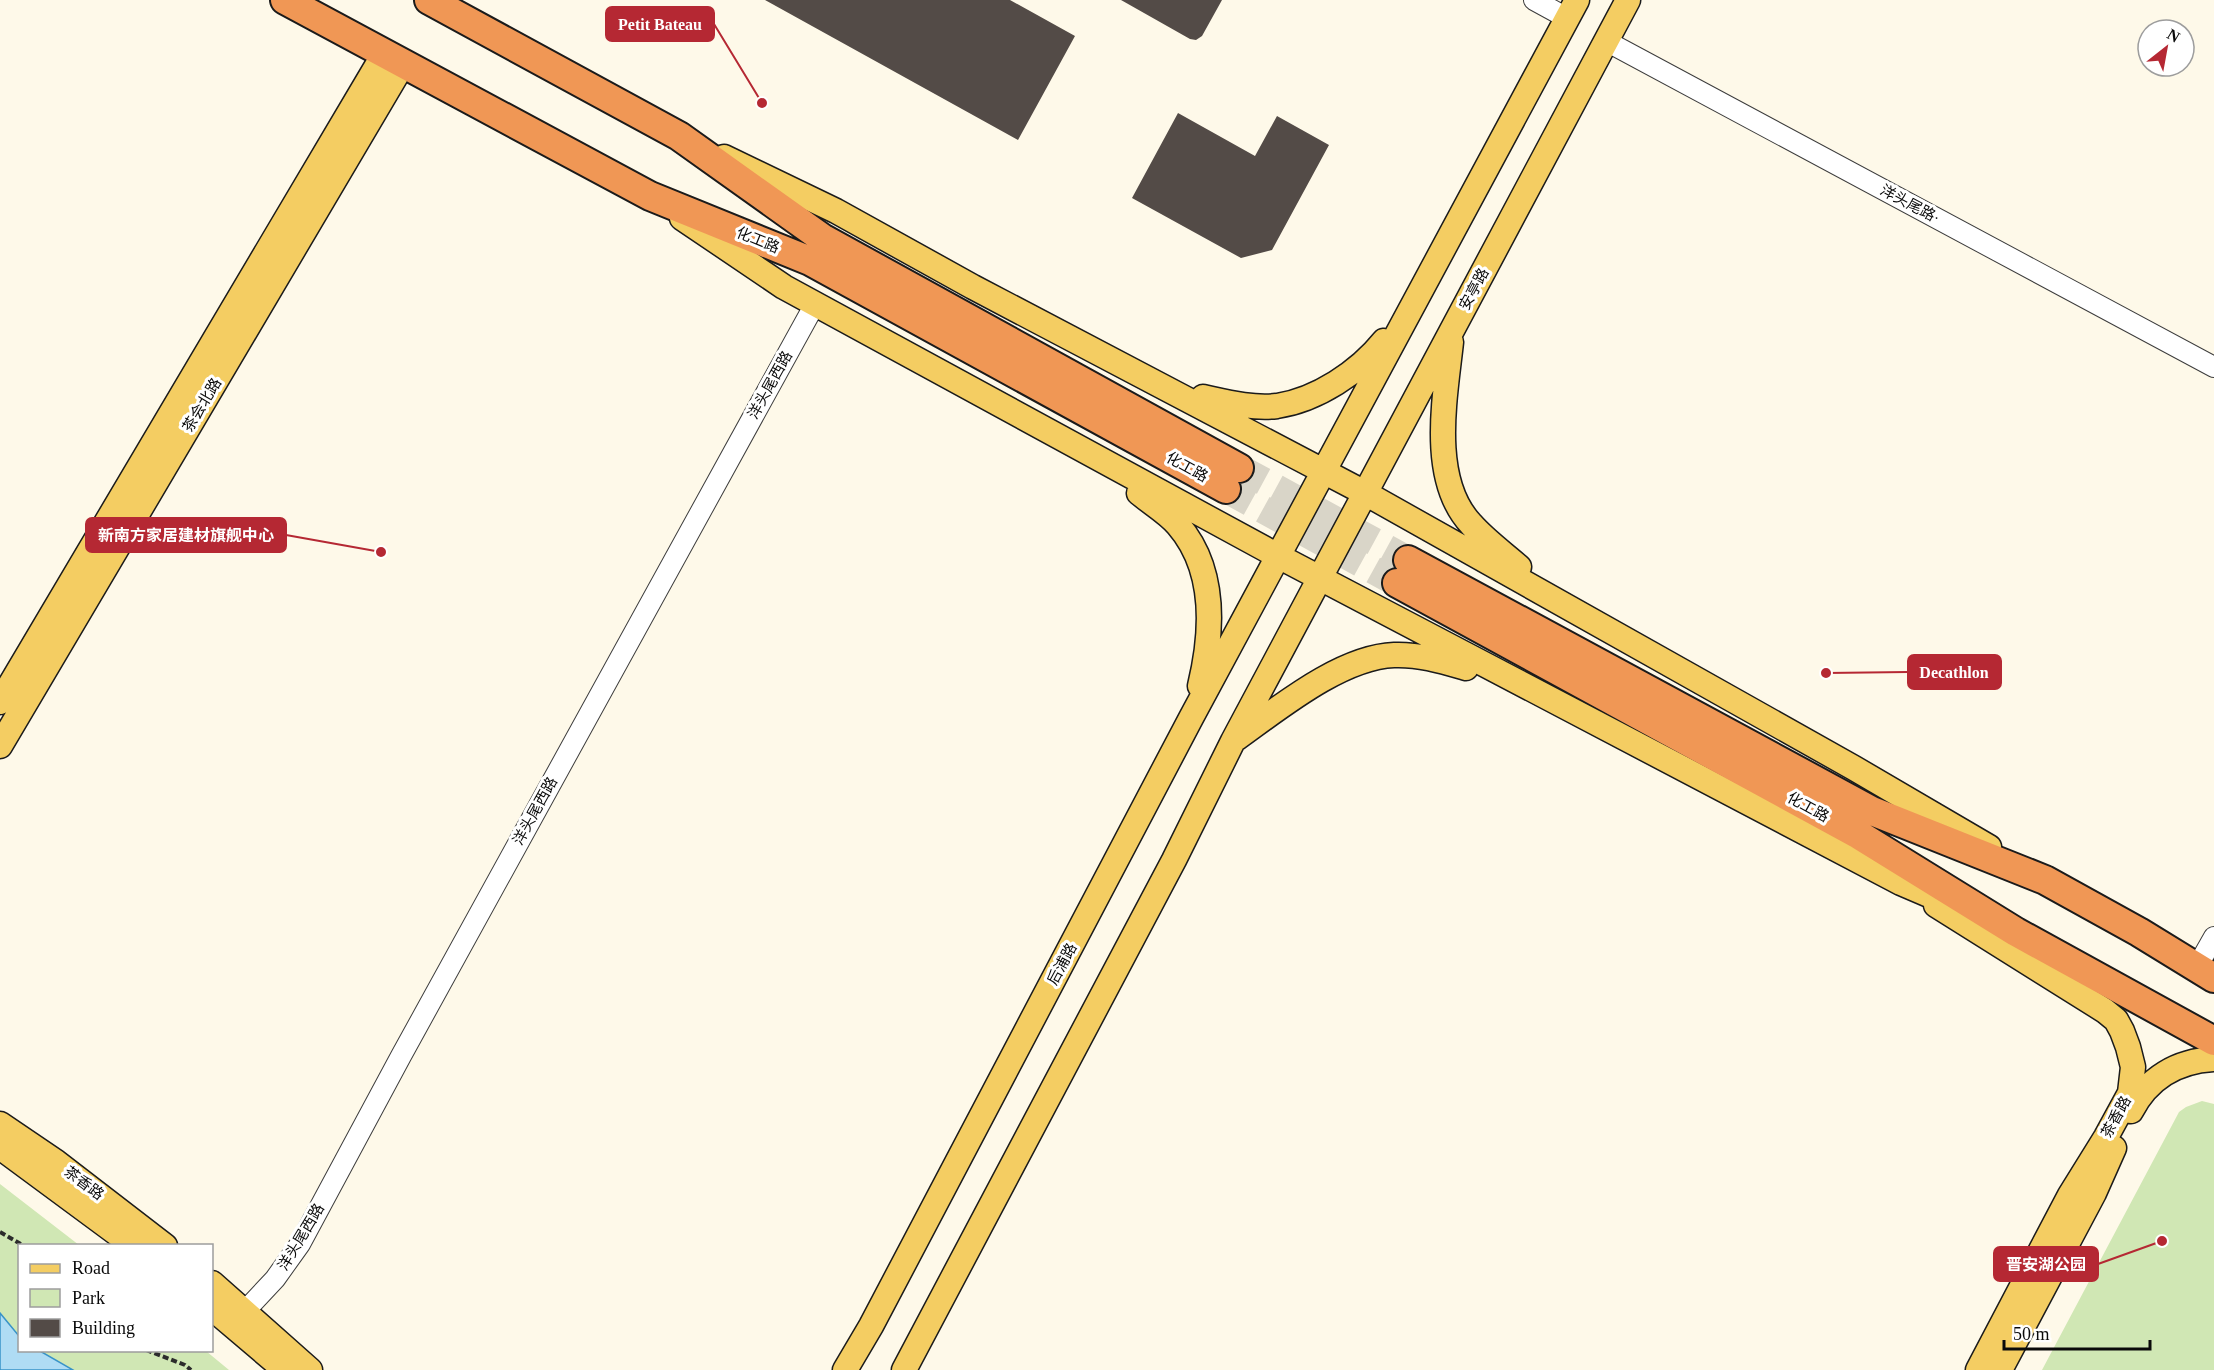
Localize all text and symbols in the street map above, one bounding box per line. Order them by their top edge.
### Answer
callout: Petit Bateau [606,7,714,41]
text: Petit Bateau [618,16,702,33]
north arrow [2136,18,2196,78]
text: N [2164,25,2183,46]
street label: 洋头尾路· [1878,182,1942,226]
street label: 化工路 [734,223,782,256]
street label: 安亭路 [1456,265,1492,313]
street label: 洋头尾西路 [745,348,795,422]
street label: 茶会北路 [179,375,224,435]
street label: 化工路 [1163,448,1211,485]
callout: 新南方家居建材旗舰中心 [86,518,286,552]
text: 新南方家居建材旗舰中心 [98,526,274,544]
callout: Decathlon [1908,655,2001,689]
text: Decathlon [1919,664,1989,681]
street label: 洋头尾西路 [510,774,560,848]
street label: 化工路 [1784,788,1832,825]
street label: 后浦路 [1043,940,1080,988]
street label: 茶香路 [2098,1093,2134,1141]
street label: 茶香路 [61,1163,107,1203]
street label: 洋头尾西路 [275,1201,327,1273]
legend [18,1244,213,1352]
callout: 晋安湖公园 [1994,1247,2098,1281]
text: 晋安湖公园 [2006,1256,2086,1273]
text: Road [72,1258,110,1278]
text: Park [72,1288,105,1308]
scale bar [2004,1313,2150,1351]
text: Building [72,1318,135,1338]
text: 50 m [2013,1324,2050,1344]

